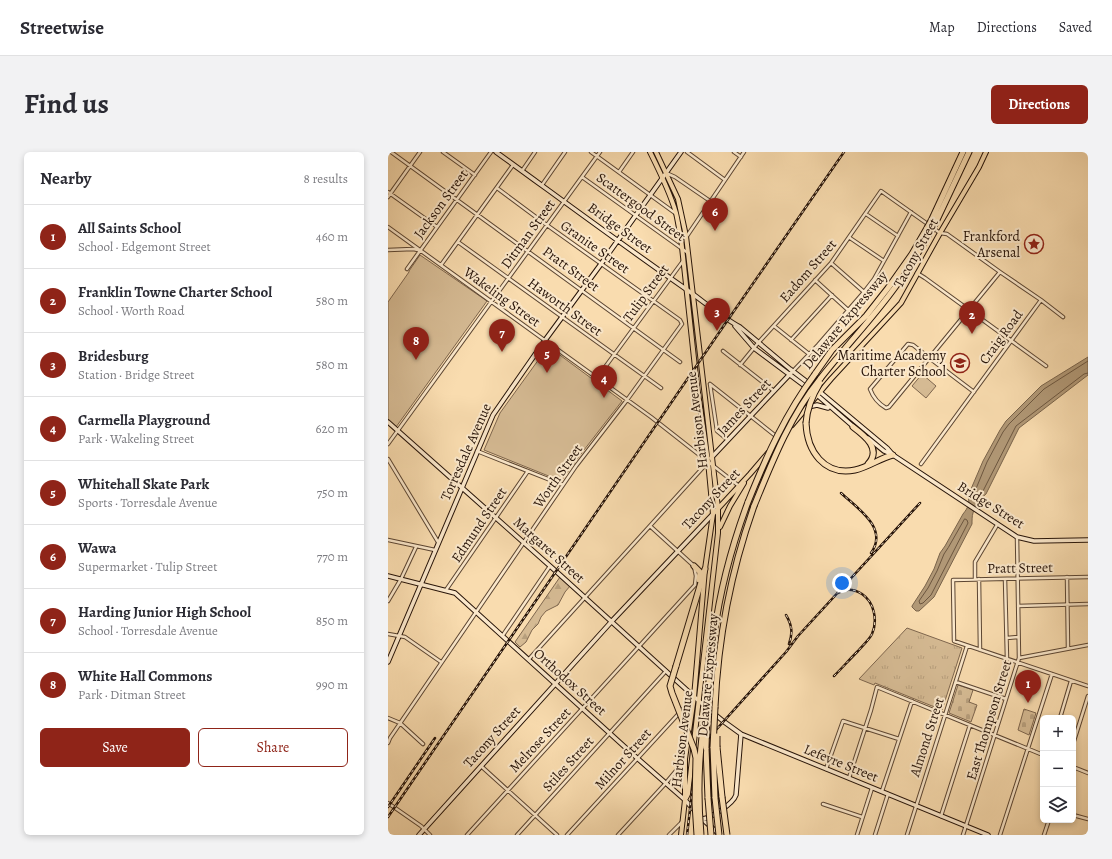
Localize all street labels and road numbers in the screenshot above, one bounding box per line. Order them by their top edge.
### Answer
street label: Jackson Street [409,165,473,242]
street label: Scattergood Street [593,168,690,246]
street label: Ditman Street [496,195,560,273]
street label: Bridge Street [584,198,656,258]
street label: Tacony Street [889,214,943,291]
street label: Granite Street [557,216,634,278]
street label: Eadom Street [775,235,841,307]
street label: Pratt Street [539,242,603,296]
street label: Tulip Street [619,260,674,326]
street label: Wakeling Street [459,262,545,332]
street label: Delaware Expressway [798,266,892,373]
street label: Haworth Street [524,274,606,341]
street label: Craig Road [975,306,1028,368]
street label: Harbison Avenue [682,370,712,470]
street label: James Street [713,374,776,440]
street label: Torresdale Avenue [436,400,496,504]
street label: Worth Street [529,440,587,512]
street label: Tacony Street [678,464,744,534]
street label: Bridge Street [954,477,1028,533]
street label: Edmund Street [447,483,511,566]
street label: Margaret Street [509,513,589,588]
street label: Pratt Street [987,558,1053,578]
street label: Delaware Expressway [693,612,723,737]
street label: Orthodox Street [529,644,611,720]
street label: East Thompson Street [962,657,1016,782]
street label: Harbison Avenue [667,689,697,789]
street label: Almond Street [905,695,949,780]
street label: Tacony Street [459,702,525,772]
street label: Melrose Street [505,703,575,777]
street label: Milnor Street [590,724,656,794]
street label: Stiles Street [538,732,598,796]
street label: Lefevre Street [801,739,882,787]

